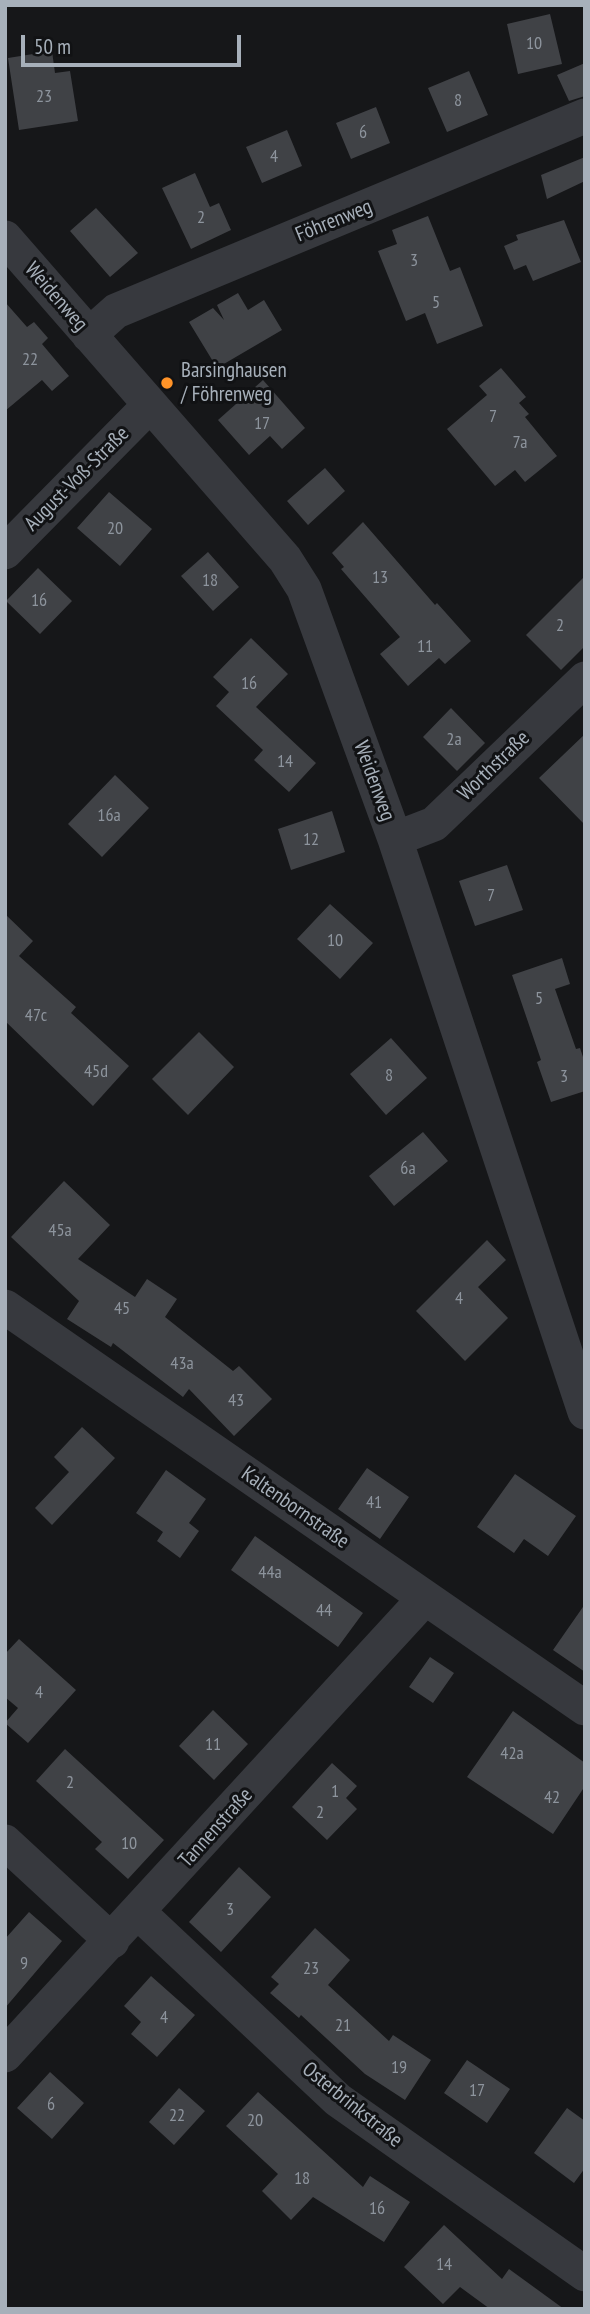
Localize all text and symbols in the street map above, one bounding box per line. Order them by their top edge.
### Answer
scale bar [24,21,245,65]
text: 50 m [34,33,71,60]
house number: 10 [526,33,542,55]
house number: 23 [36,86,52,108]
house number: 8 [454,90,462,112]
house number: 6 [359,122,367,144]
house number: 4 [270,146,278,168]
street label: Föhrenweg [292,194,376,248]
house number: 2 [197,207,205,229]
house number: 3 [410,250,418,272]
street label: Weidenweg [19,257,93,337]
house number: 5 [432,292,440,314]
house number: 22 [22,349,38,371]
place label: Barsinghausen / Föhrenweg [181,358,287,408]
marker: Barsinghausen / Föhrenweg [159,375,175,391]
house number: 7 [489,406,497,428]
house number: 17 [254,413,270,435]
street label: August-Voß-Straße [19,421,135,537]
house number: 7a [512,432,528,454]
house number: 20 [107,518,123,540]
house number: 13 [372,567,388,589]
house number: 18 [202,570,218,592]
house number: 16 [31,590,47,612]
house number: 2 [556,615,564,637]
house number: 11 [417,636,433,658]
house number: 16 [241,673,257,695]
street label: Worthstraße [453,726,535,806]
house number: 2a [446,729,462,751]
street label: Weidenweg [348,738,400,824]
house number: 14 [277,751,293,773]
house number: 16a [97,805,121,827]
house number: 12 [303,829,319,851]
house number: 7 [487,885,495,907]
house number: 10 [327,930,343,952]
house number: 5 [535,988,543,1010]
house number: 47c [25,1005,47,1027]
house number: 45d [84,1061,108,1083]
house number: 8 [385,1065,393,1087]
house number: 3 [560,1066,568,1088]
house number: 6a [400,1158,416,1180]
house number: 45a [48,1220,72,1242]
house number: 4 [455,1288,463,1310]
house number: 45 [114,1298,130,1320]
house number: 43a [170,1353,194,1375]
house number: 43 [228,1390,244,1412]
street label: Kaltenbornstraße [236,1462,354,1554]
house number: 41 [366,1492,382,1514]
house number: 44a [258,1562,282,1584]
house number: 44 [316,1600,332,1622]
house number: 4 [35,1682,43,1704]
house number: 11 [205,1734,221,1756]
house number: 42a [500,1743,524,1765]
house number: 2 [66,1772,74,1794]
house number: 1 [331,1781,339,1803]
street label: Tannenstraße [174,1783,258,1873]
house number: 42 [544,1787,560,1809]
house number: 2 [316,1802,324,1824]
house number: 10 [121,1833,137,1855]
house number: 3 [226,1899,234,1921]
house number: 9 [20,1953,28,1975]
house number: 23 [303,1958,319,1980]
house number: 4 [160,2007,168,2029]
house number: 21 [335,2015,351,2037]
street label: Osterbrinkstraße [297,2057,407,2153]
house number: 19 [391,2057,407,2079]
house number: 17 [469,2080,485,2102]
house number: 6 [47,2094,55,2116]
house number: 22 [169,2105,185,2127]
house number: 20 [247,2110,263,2132]
house number: 18 [294,2168,310,2190]
house number: 16 [369,2198,385,2220]
house number: 14 [436,2254,452,2276]

